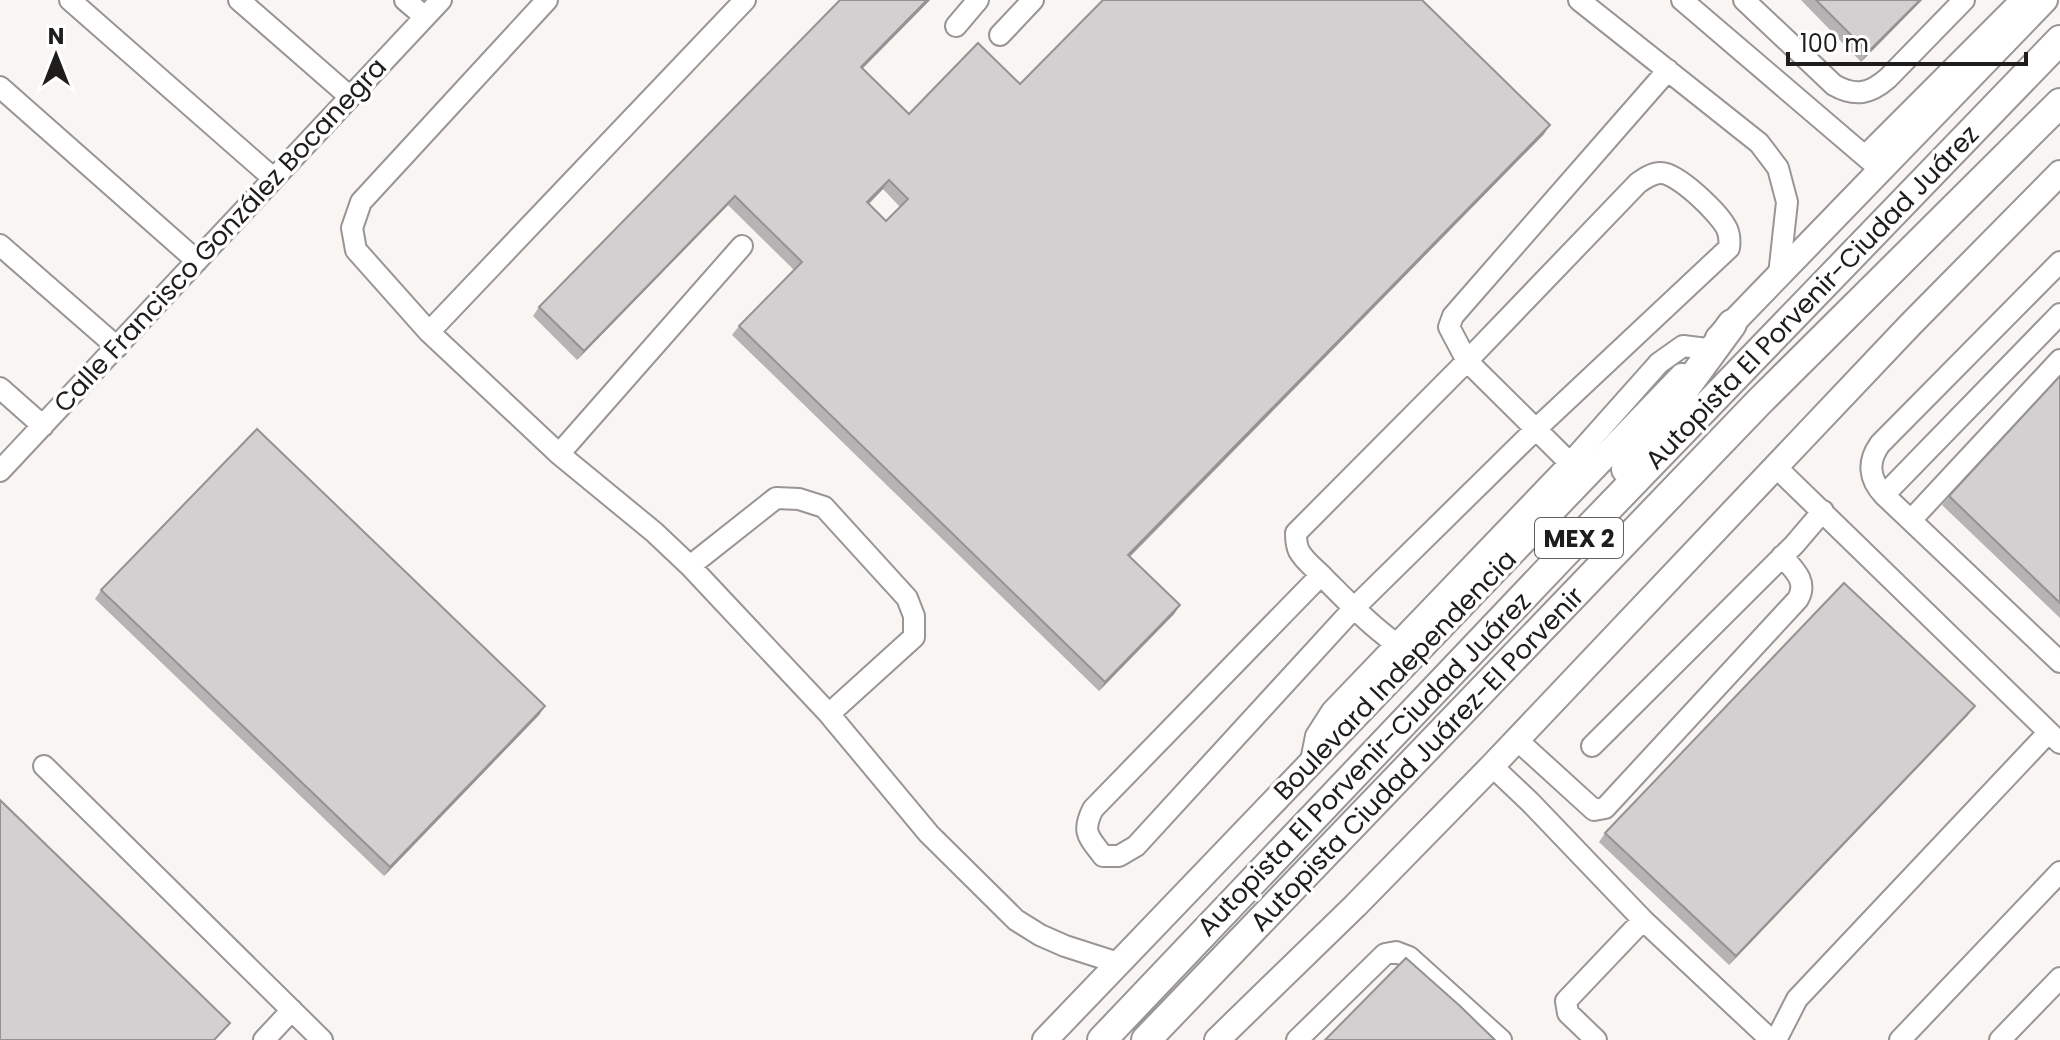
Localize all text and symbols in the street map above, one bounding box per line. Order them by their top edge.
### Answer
north arrow [16,16,96,96]
scale bar [1788,16,2026,66]
text: N [48,21,64,52]
text: 100 m [1800,27,1869,60]
street label: Calle Francisco González Bocanegra [45,50,395,420]
street label: Autopista El Porvenir-Ciudad Juárez [1637,117,1987,477]
road number: MEX 2 [1535,518,1623,558]
street label: Boulevard Independencia [1266,542,1524,808]
street label: Autopista Ciudad Juárez-El Porvenir [1242,579,1592,939]
street label: Autopista El Porvenir-Ciudad Juárez [1189,584,1539,944]

